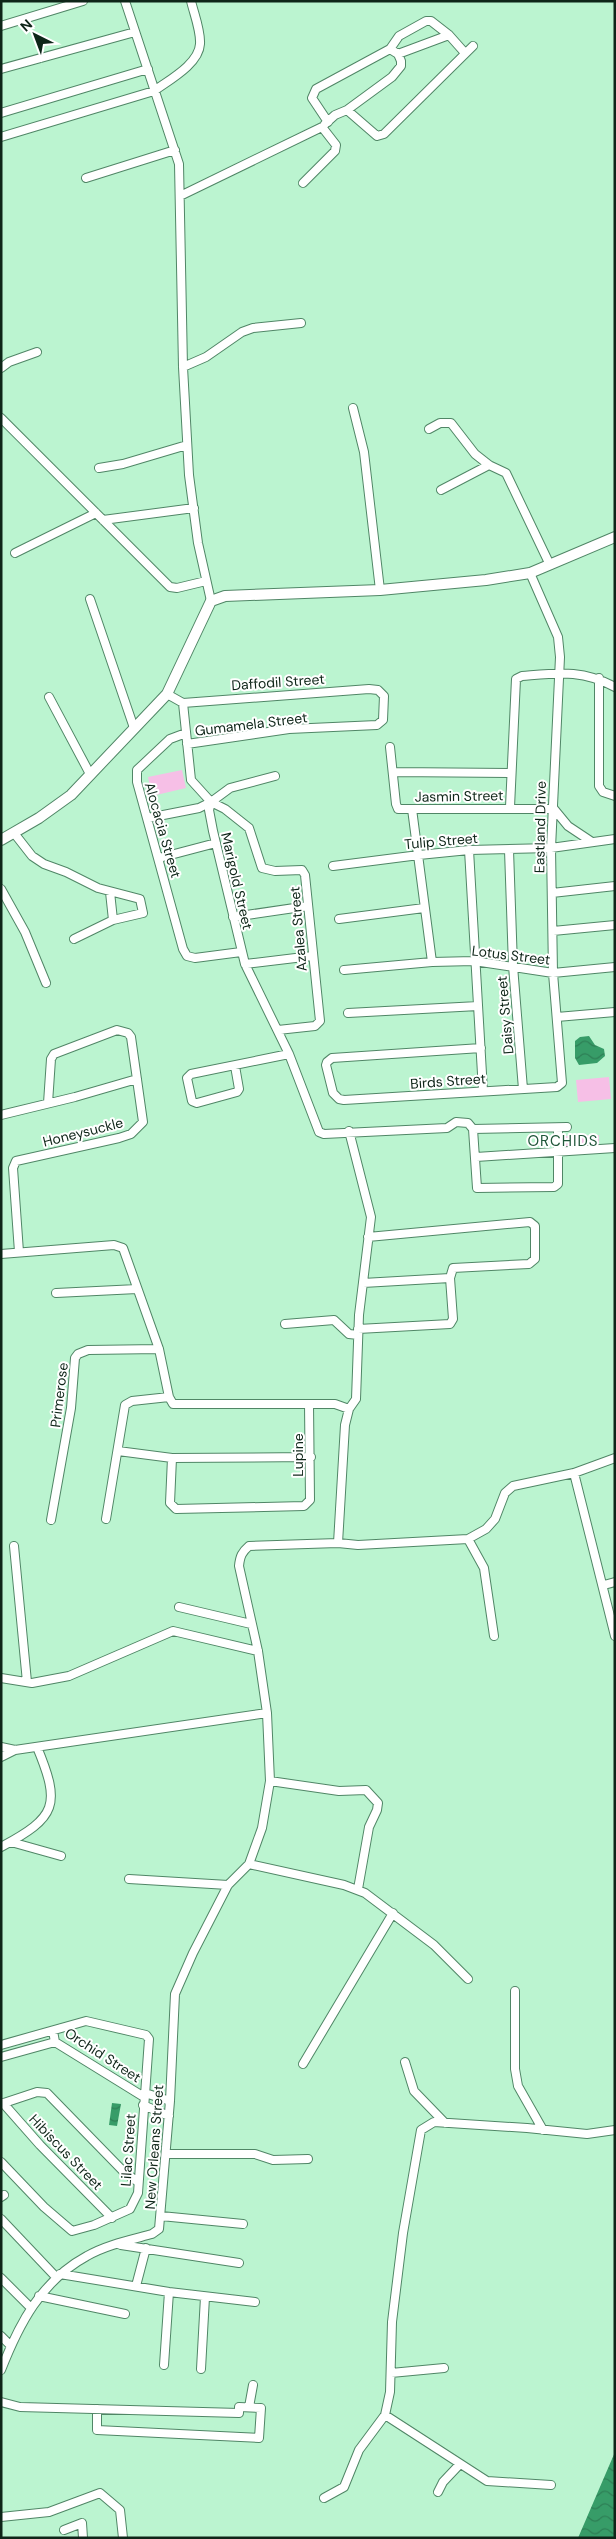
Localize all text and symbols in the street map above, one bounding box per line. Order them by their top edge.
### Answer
north arrow [10,10,60,60]
text: N [16,15,36,35]
street label: Daffodil Street [231,670,325,694]
street label: Gumamela Street [194,708,308,740]
street label: Alocacia Street [141,780,185,880]
street label: Eastland Drive [530,781,550,873]
street label: Jasmin Street [414,786,504,806]
street label: Tulip Street [403,829,479,853]
street label: Marigold Street [217,831,257,931]
street label: Azalea Street [285,886,311,972]
street label: Lotus Street [471,941,551,969]
street label: Daisy Street [493,975,517,1055]
street label: Birds Street [410,1069,486,1093]
street label: Honeysuckle [41,1113,125,1151]
district label: ORCHIDS [527,1131,599,1151]
street label: Primerose [46,1361,72,1429]
street label: Lupine [289,1433,307,1477]
street label: Orchid Street [61,2024,145,2086]
street label: New Orleans Street [141,2084,167,2210]
street label: Hibiscus Street [25,2110,107,2194]
street label: Lilac Street [116,2113,140,2187]

